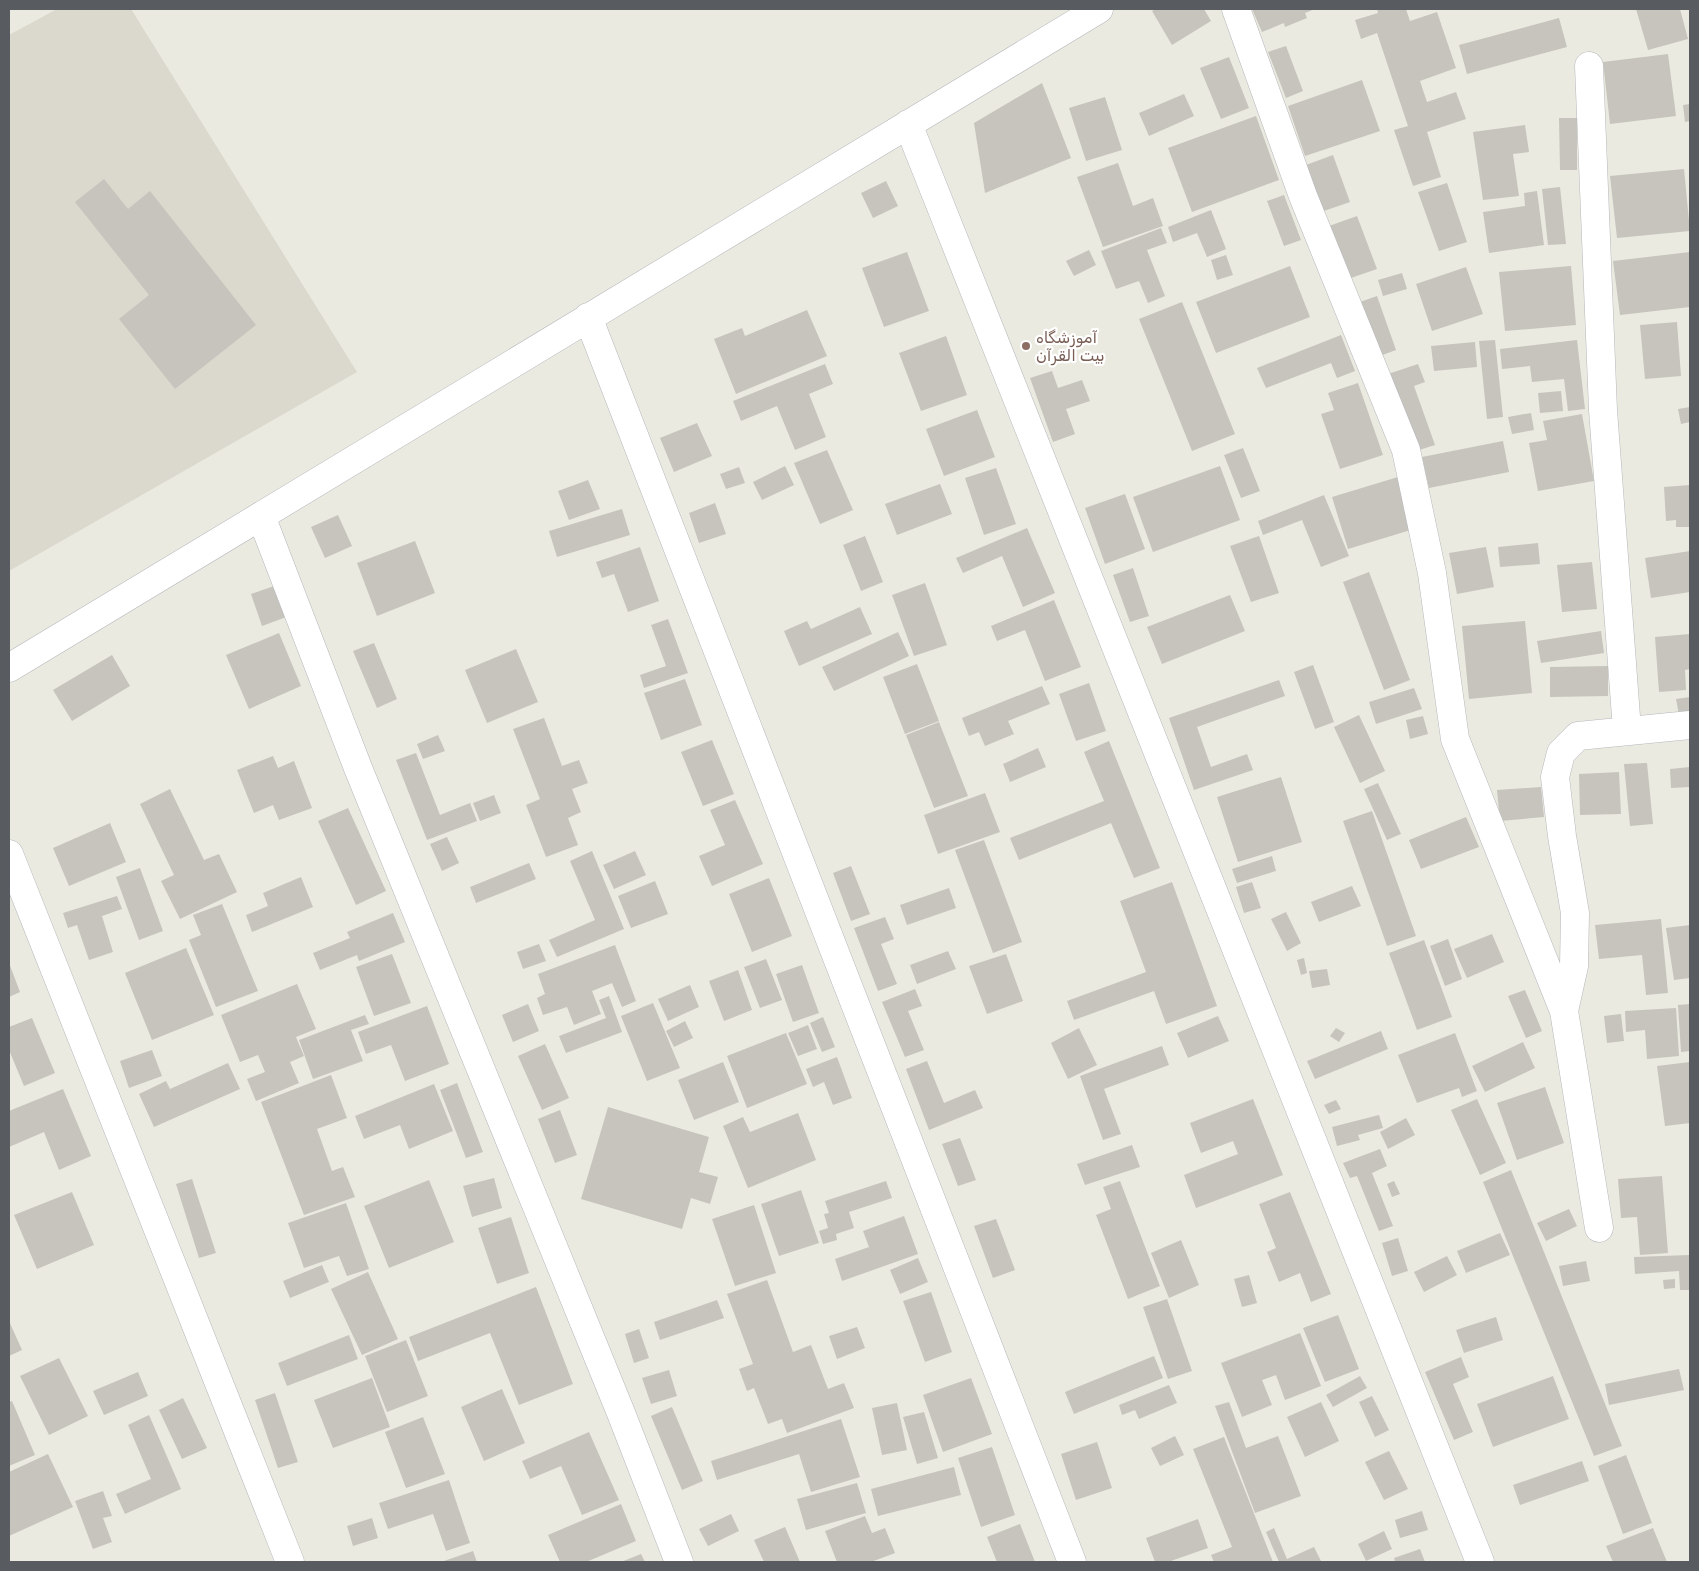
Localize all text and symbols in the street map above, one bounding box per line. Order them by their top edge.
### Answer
place label: آموزشگاه بیت القرآن [1036,328,1105,366]
marker: آموزشگاه بیت القرآن [1020,340,1032,352]

